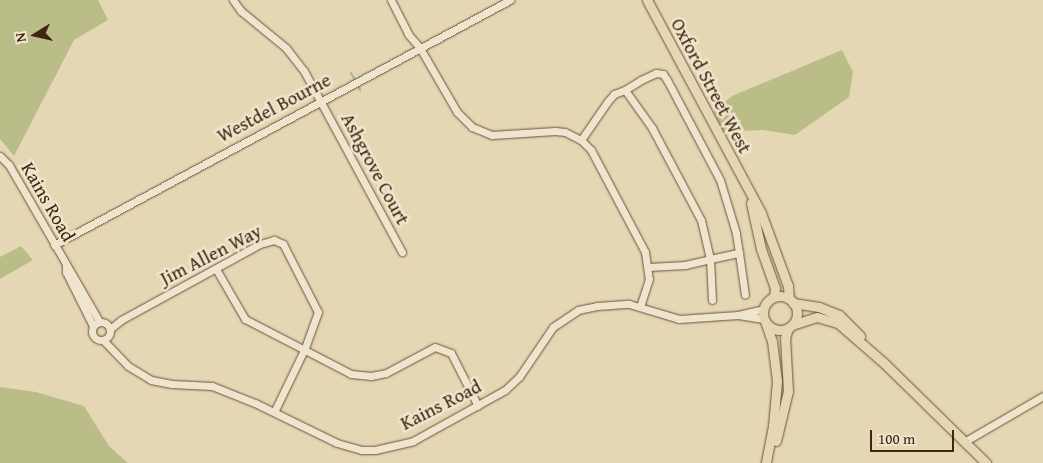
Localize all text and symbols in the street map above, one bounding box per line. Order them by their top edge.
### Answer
north arrow [10,10,60,60]
street label: Oxford Street West [666,15,756,157]
text: N [10,31,31,44]
street label: Westdel Bourne [213,69,335,147]
street label: Ashgrove Court [336,109,414,229]
street label: Kains Road [16,158,80,246]
street label: Jim Allen Way [156,220,266,290]
street label: Kains Road [397,375,485,435]
scale bar [873,420,957,452]
text: 100 m [878,428,915,449]

